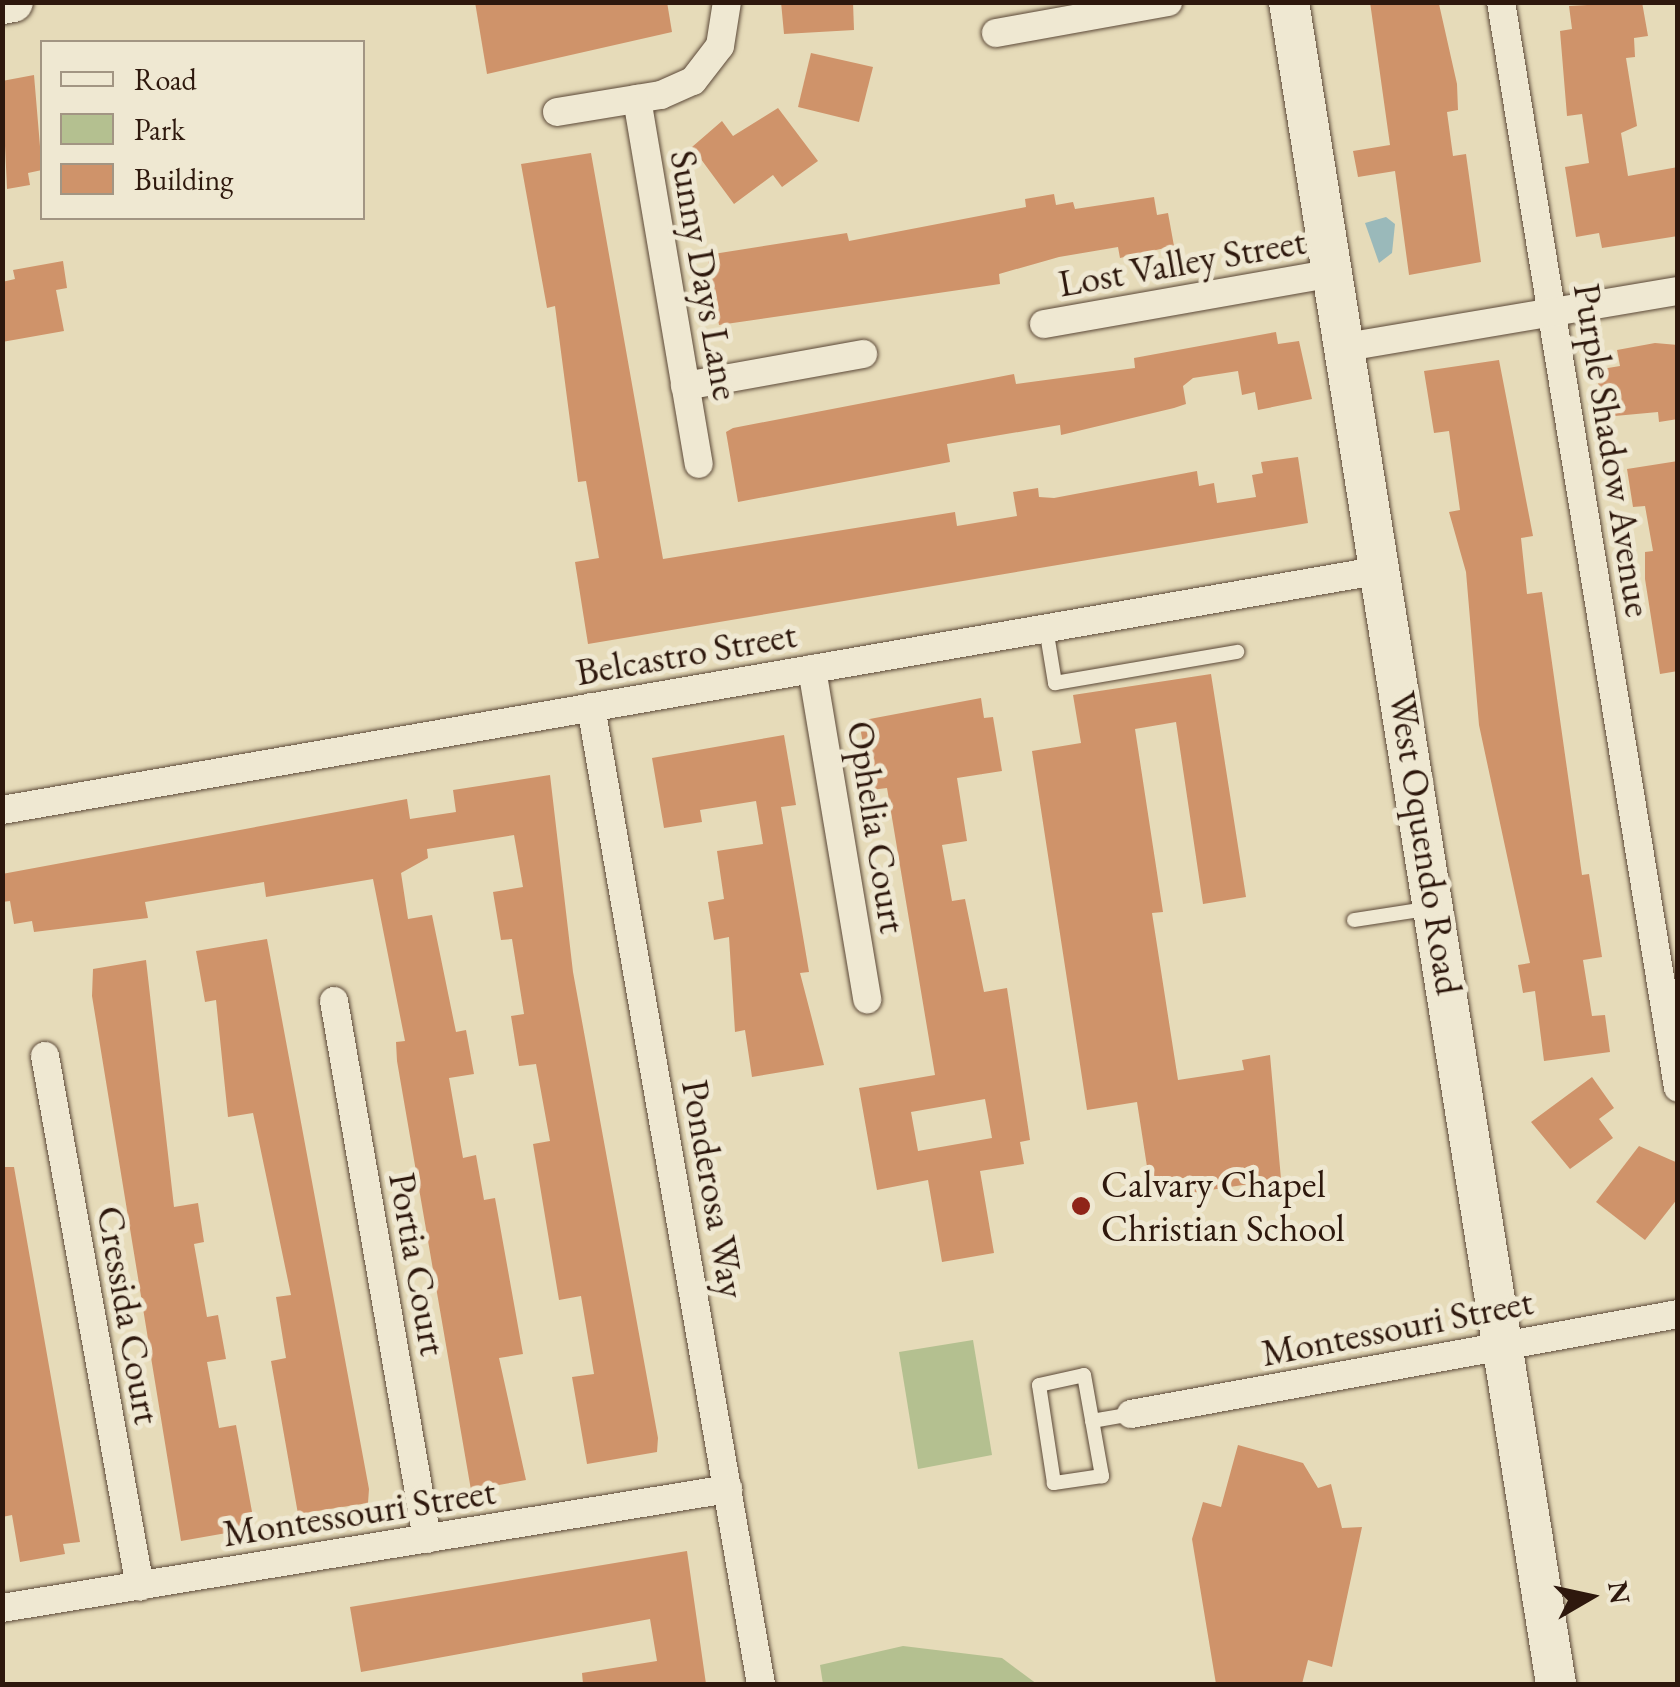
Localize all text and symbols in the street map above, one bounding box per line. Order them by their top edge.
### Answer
legend [40,40,365,220]
text: Road [134,60,197,99]
text: Park [134,110,185,149]
street label: Sunny Days Lane [661,147,749,403]
text: Building [134,160,233,199]
street label: Lost Valley Street [1055,218,1309,306]
street label: Purple Shadow Avenue [1564,280,1662,620]
street label: Belcastro Street [572,611,800,695]
street label: West Oquendo Road [1380,688,1472,998]
street label: Ophelia Court [838,718,916,936]
street label: Ponderosa Way [672,1076,756,1302]
place label: Calvary Chapel Christian School [1101,1161,1345,1250]
street label: Portia Court [379,1169,457,1359]
marker: Calvary Chapel Christian School [1070,1195,1092,1217]
street label: Cressida Court [87,1202,171,1428]
street label: Montessouri Street [1257,1278,1537,1376]
street label: Montessouri Street [219,1468,499,1556]
north arrow [1540,1547,1640,1647]
text: N [1600,1578,1639,1606]

